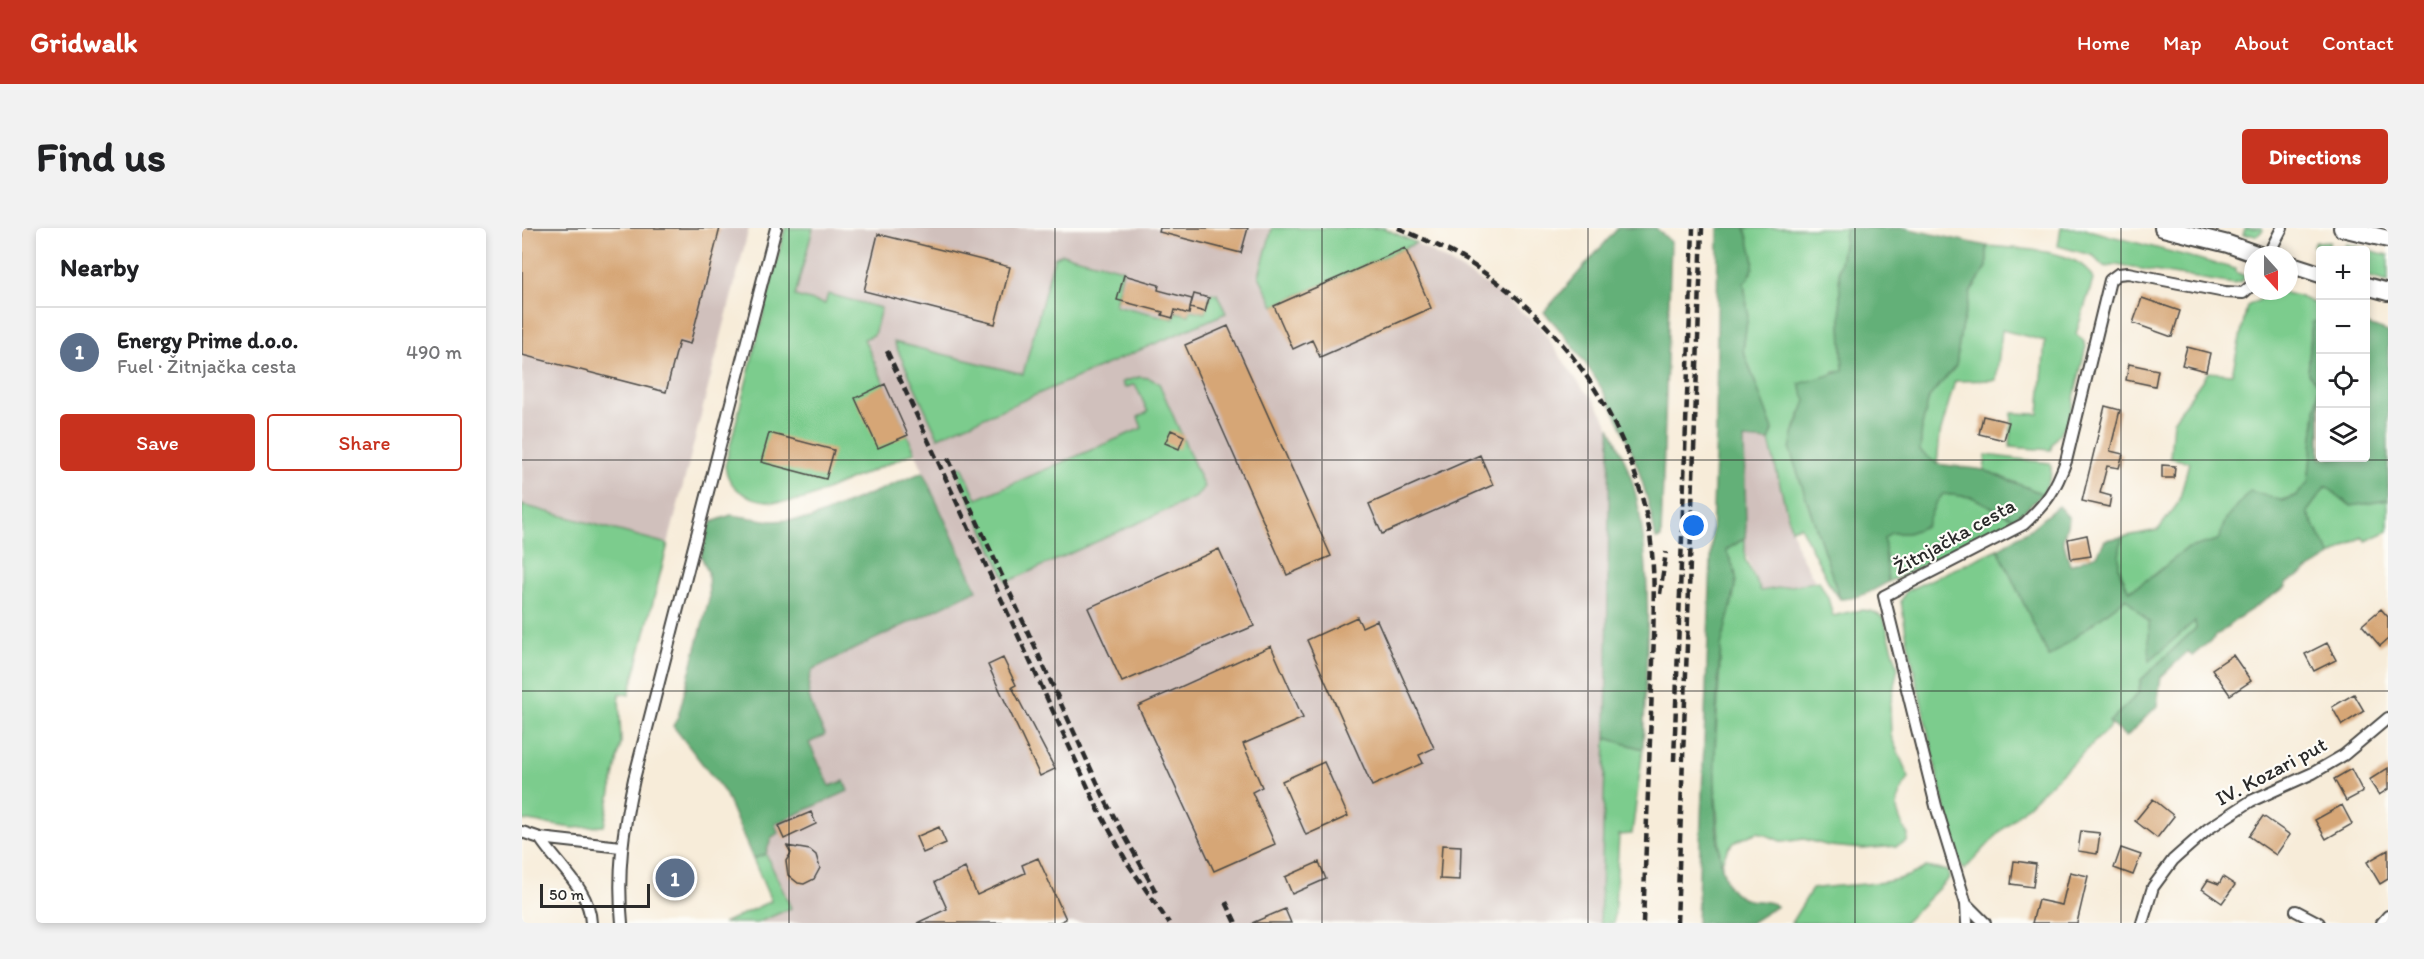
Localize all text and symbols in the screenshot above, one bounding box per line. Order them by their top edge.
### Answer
text: Gridwalk [30,25,138,59]
text: Home [2077,30,2130,55]
text: Map [2163,30,2202,55]
text: About [2235,30,2289,55]
text: Contact [2322,30,2394,55]
button: Directions [2242,129,2388,184]
text: Find us [36,131,166,182]
north arrow [2244,246,2298,300]
map controls [2316,246,2370,462]
button: + [2316,246,2370,300]
text: Nearby [60,251,139,283]
button: − [2316,300,2370,354]
text: Energy Prime d.o.o. [117,327,298,354]
text: 1 [75,340,84,364]
text: 490 m [406,340,462,364]
text: Fuel · Žitnjačka cesta [117,354,296,378]
button: locate [2316,354,2370,408]
button: layers [2316,408,2370,462]
button: Save [60,414,255,471]
button: Share [267,414,462,471]
street label: Žitnjačka cesta [1889,492,2019,580]
your location [1679,511,1708,540]
street label: IV. Kozari put [2211,731,2331,811]
pin: 1 [656,856,694,900]
scale bar [540,881,650,908]
text: 50 m [549,885,584,904]

